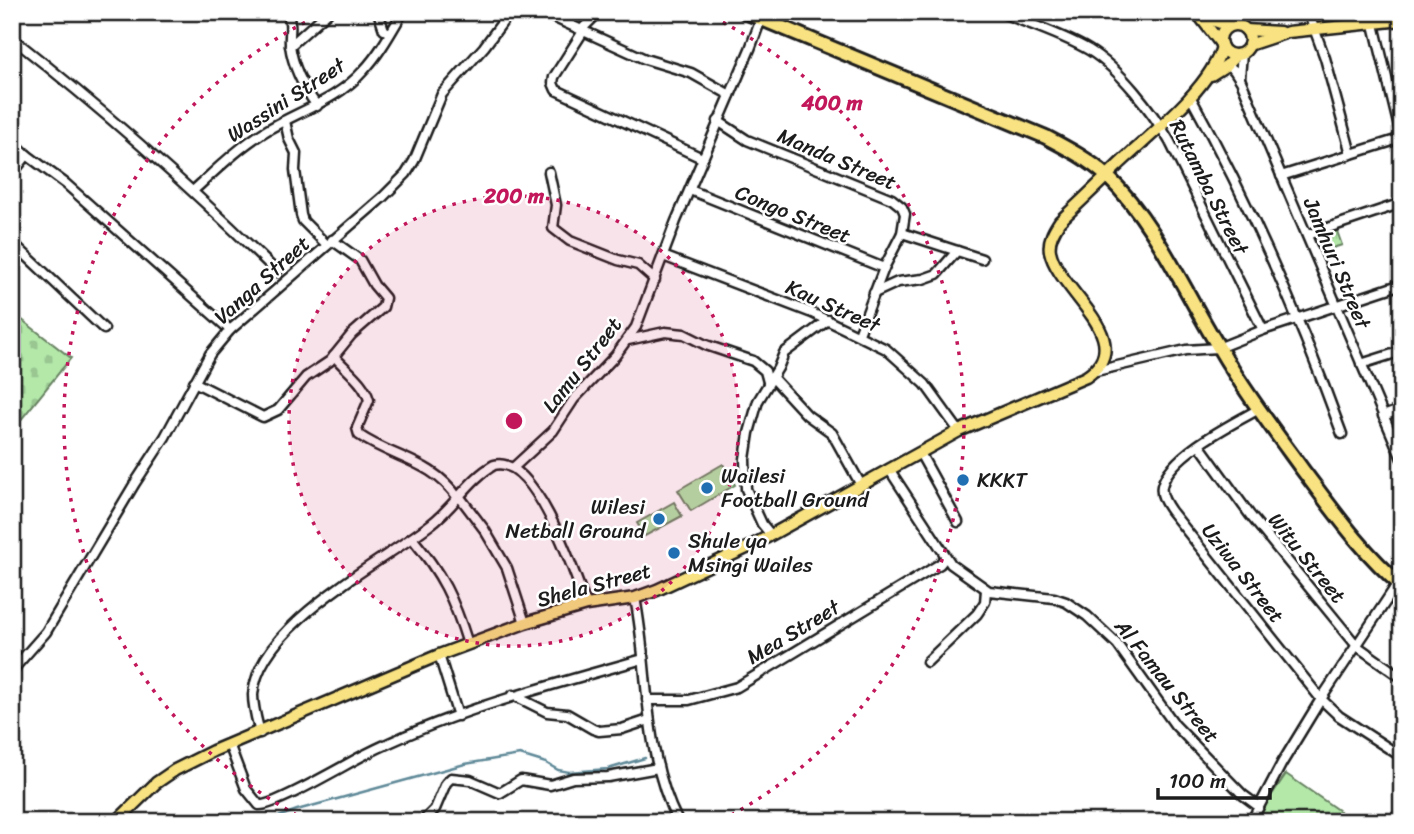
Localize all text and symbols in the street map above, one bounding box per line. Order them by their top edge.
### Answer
street label: Wassini Street [219,46,354,153]
text: 400 m [800,84,863,122]
street label: Rutamba Street [1158,112,1260,263]
street label: Manda Street [771,117,903,201]
street label: Congo Street [729,173,857,255]
text: 200 m [483,177,545,215]
street label: Jamhuri Street [1292,190,1382,336]
street label: Vanga Street [205,226,319,334]
street label: Kau Street [779,268,888,344]
street label: Lamu Street [532,308,632,422]
centre of rings [502,409,526,433]
place label: Wailesi Football Ground [721,457,870,519]
place label: KKKT [977,461,1028,499]
marker: KKKT [955,472,971,488]
marker: Wailesi Football Ground [699,480,715,496]
place label: Wilesi Netball Ground [505,488,647,550]
street label: Witu Street [1258,504,1356,612]
marker: Wilesi Netball Ground [651,511,667,527]
street label: Uziwa Street [1191,514,1295,632]
place label: Shule ya Msingi Wailes [688,522,813,584]
marker: Shule ya Msingi Wailes [666,545,682,561]
street label: Shela Street [532,551,656,619]
street label: Mea Street [739,588,849,675]
street label: Al Famau Street [1104,609,1229,752]
scale bar [1158,757,1270,801]
text: 100 m [1169,762,1226,800]

